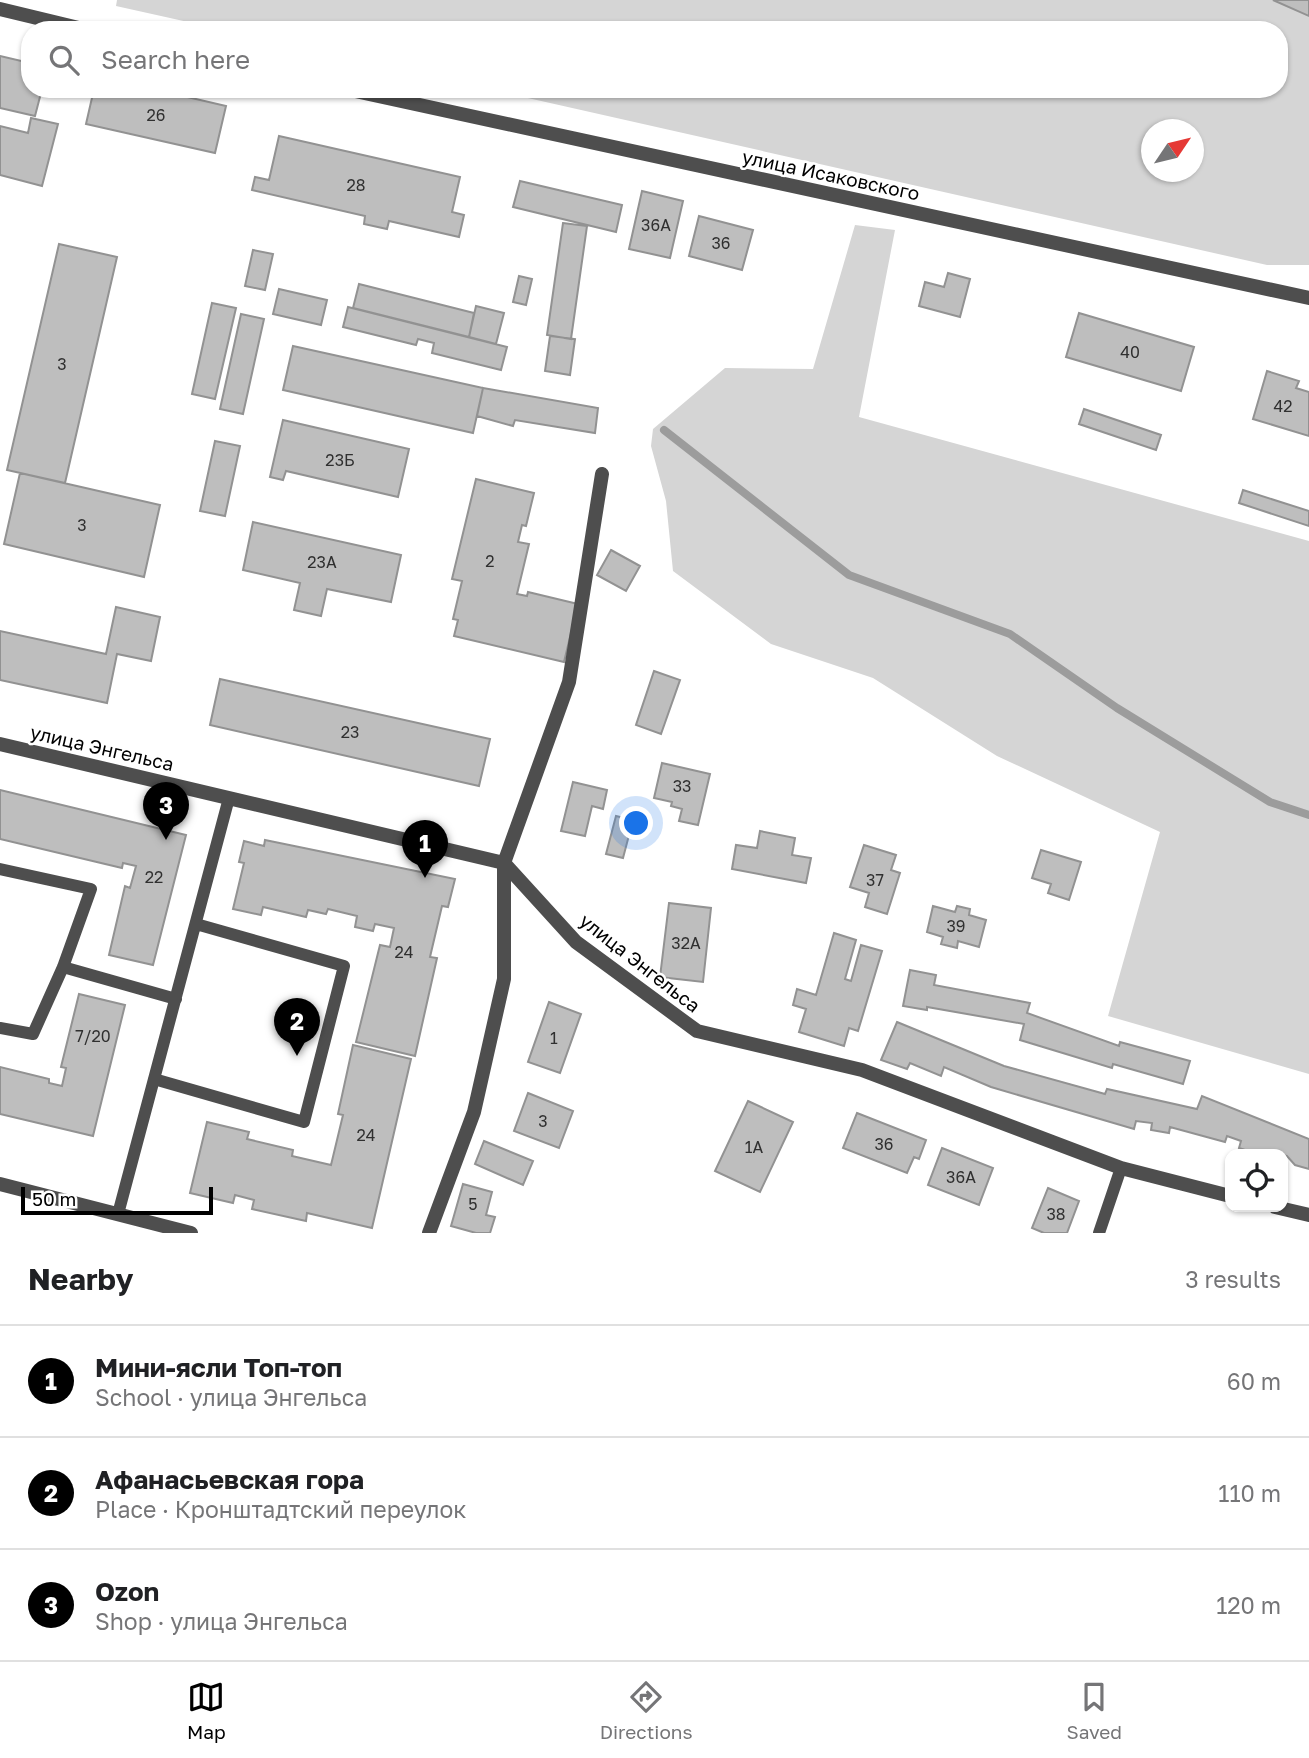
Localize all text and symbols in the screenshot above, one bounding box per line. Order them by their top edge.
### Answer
search box [21,21,1288,98]
icon: search [45,41,83,79]
text: Search here [101,44,250,75]
house number: 26 [147,105,165,125]
north arrow [1141,119,1204,182]
street label: улица Исаковского [740,144,922,205]
house number: 28 [346,175,366,195]
house number: 36А [641,215,671,235]
house number: 36 [711,233,731,253]
house number: 40 [1120,342,1140,362]
house number: 3 [57,354,67,374]
house number: 42 [1273,396,1293,416]
house number: 23Б [325,450,355,470]
house number: 3 [77,515,87,535]
house number: 2 [485,551,495,571]
house number: 23А [307,552,337,572]
street label: улица Энгельса [28,720,176,775]
house number: 23 [341,722,359,742]
house number: 33 [673,776,691,796]
pin: 3 [143,782,189,840]
your location [619,806,653,840]
pin: 1 [402,820,448,878]
house number: 22 [145,867,163,887]
house number: 37 [866,870,884,890]
street label: улица Энгельса [575,908,705,1017]
house number: 39 [946,916,966,936]
house number: 32А [671,933,701,953]
house number: 24 [394,942,414,962]
pin: 2 [274,998,320,1056]
house number: 7/20 [75,1026,111,1046]
house number: 1 [550,1028,558,1048]
house number: 3 [538,1111,548,1131]
house number: 24 [356,1125,376,1145]
house number: 36 [874,1134,894,1154]
house number: 1А [745,1137,764,1157]
map controls [1225,1149,1288,1212]
button: locate [1225,1149,1288,1212]
house number: 36А [946,1167,976,1187]
scale bar [21,1184,214,1216]
text: 50 m [32,1187,76,1210]
house number: 5 [468,1194,478,1214]
house number: 38 [1046,1204,1066,1224]
text: Nearby [28,1261,133,1297]
text: 3 results [1185,1265,1281,1293]
text: Мини-ясли Топ-топ [95,1352,342,1383]
text: 1 [45,1367,57,1395]
text: 60 m [1227,1367,1281,1395]
text: School · улица Энгельса [95,1383,367,1411]
text: Афанасьевская гора [95,1464,364,1495]
text: 2 [44,1479,58,1507]
text: 110 m [1218,1479,1281,1507]
text: Place · Кронштадтский переулок [95,1495,467,1523]
text: Ozon [95,1576,159,1607]
text: 3 [44,1591,58,1619]
text: 120 m [1216,1591,1281,1619]
text: Shop · улица Энгельса [95,1607,348,1635]
tab: Map [187,1678,226,1743]
tab: Directions [600,1678,693,1743]
tab: Saved [1067,1678,1122,1743]

